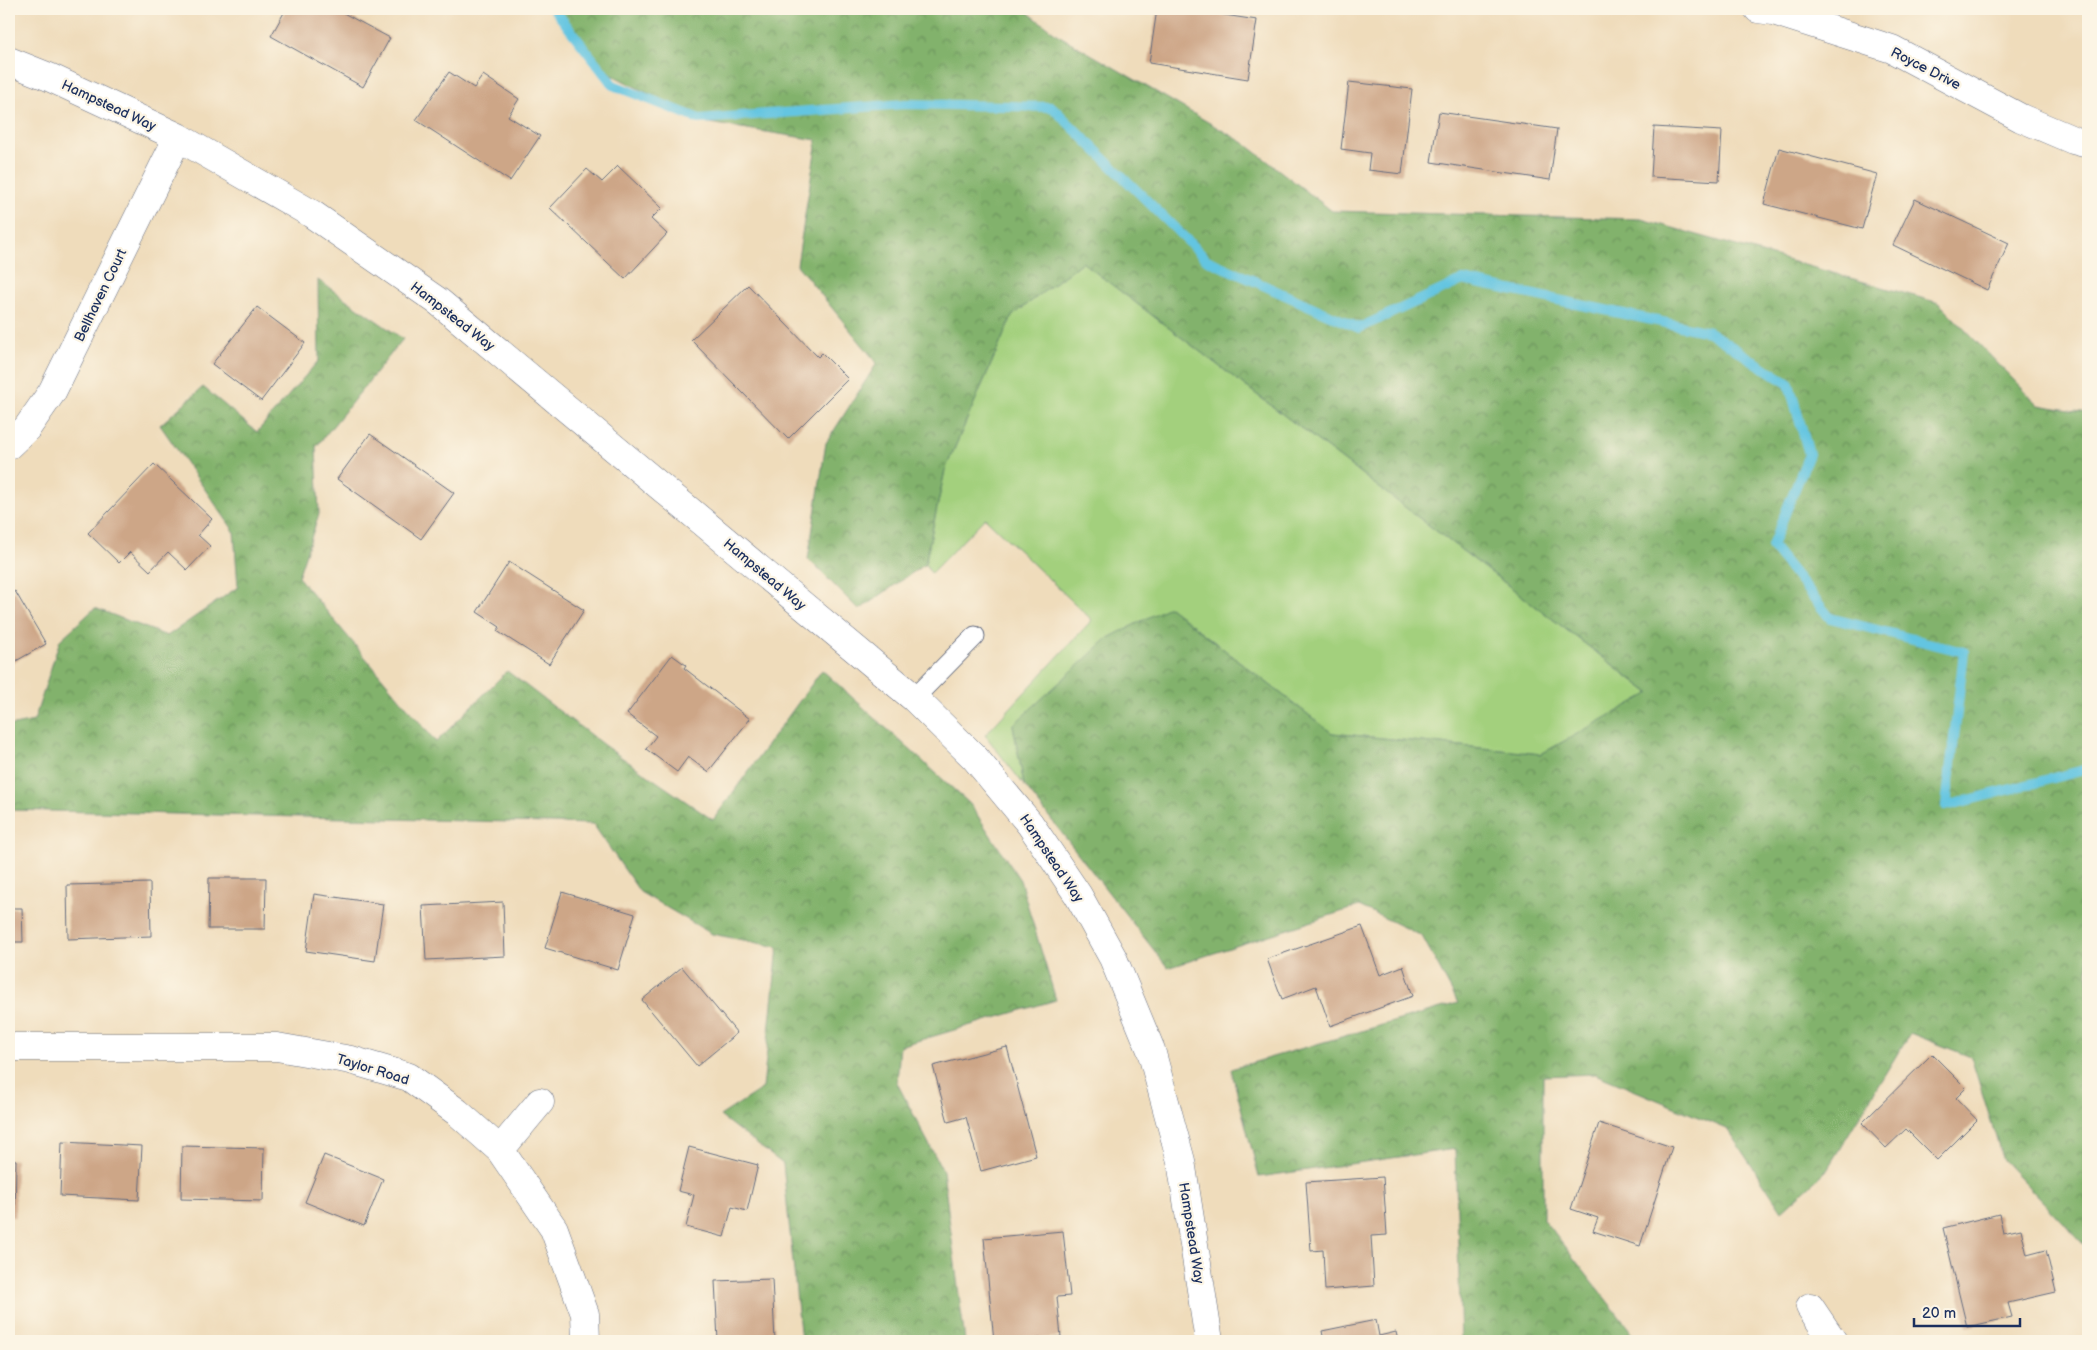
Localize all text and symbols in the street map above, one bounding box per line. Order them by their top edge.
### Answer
street label: Royce Drive [1888,44,1964,93]
street label: Hampstead Way [59,76,159,135]
street label: Bellhaven Court [71,245,131,345]
street label: Hampstead Way [407,278,499,355]
street label: Hampstead Way [720,535,810,614]
street label: Hampstead Way [1016,811,1088,906]
street label: Taylor Road [335,1050,411,1089]
street label: Hampstead Way [1175,1181,1208,1286]
scale bar [1914,1295,2021,1327]
text: 20 m [1922,1304,1956,1323]

